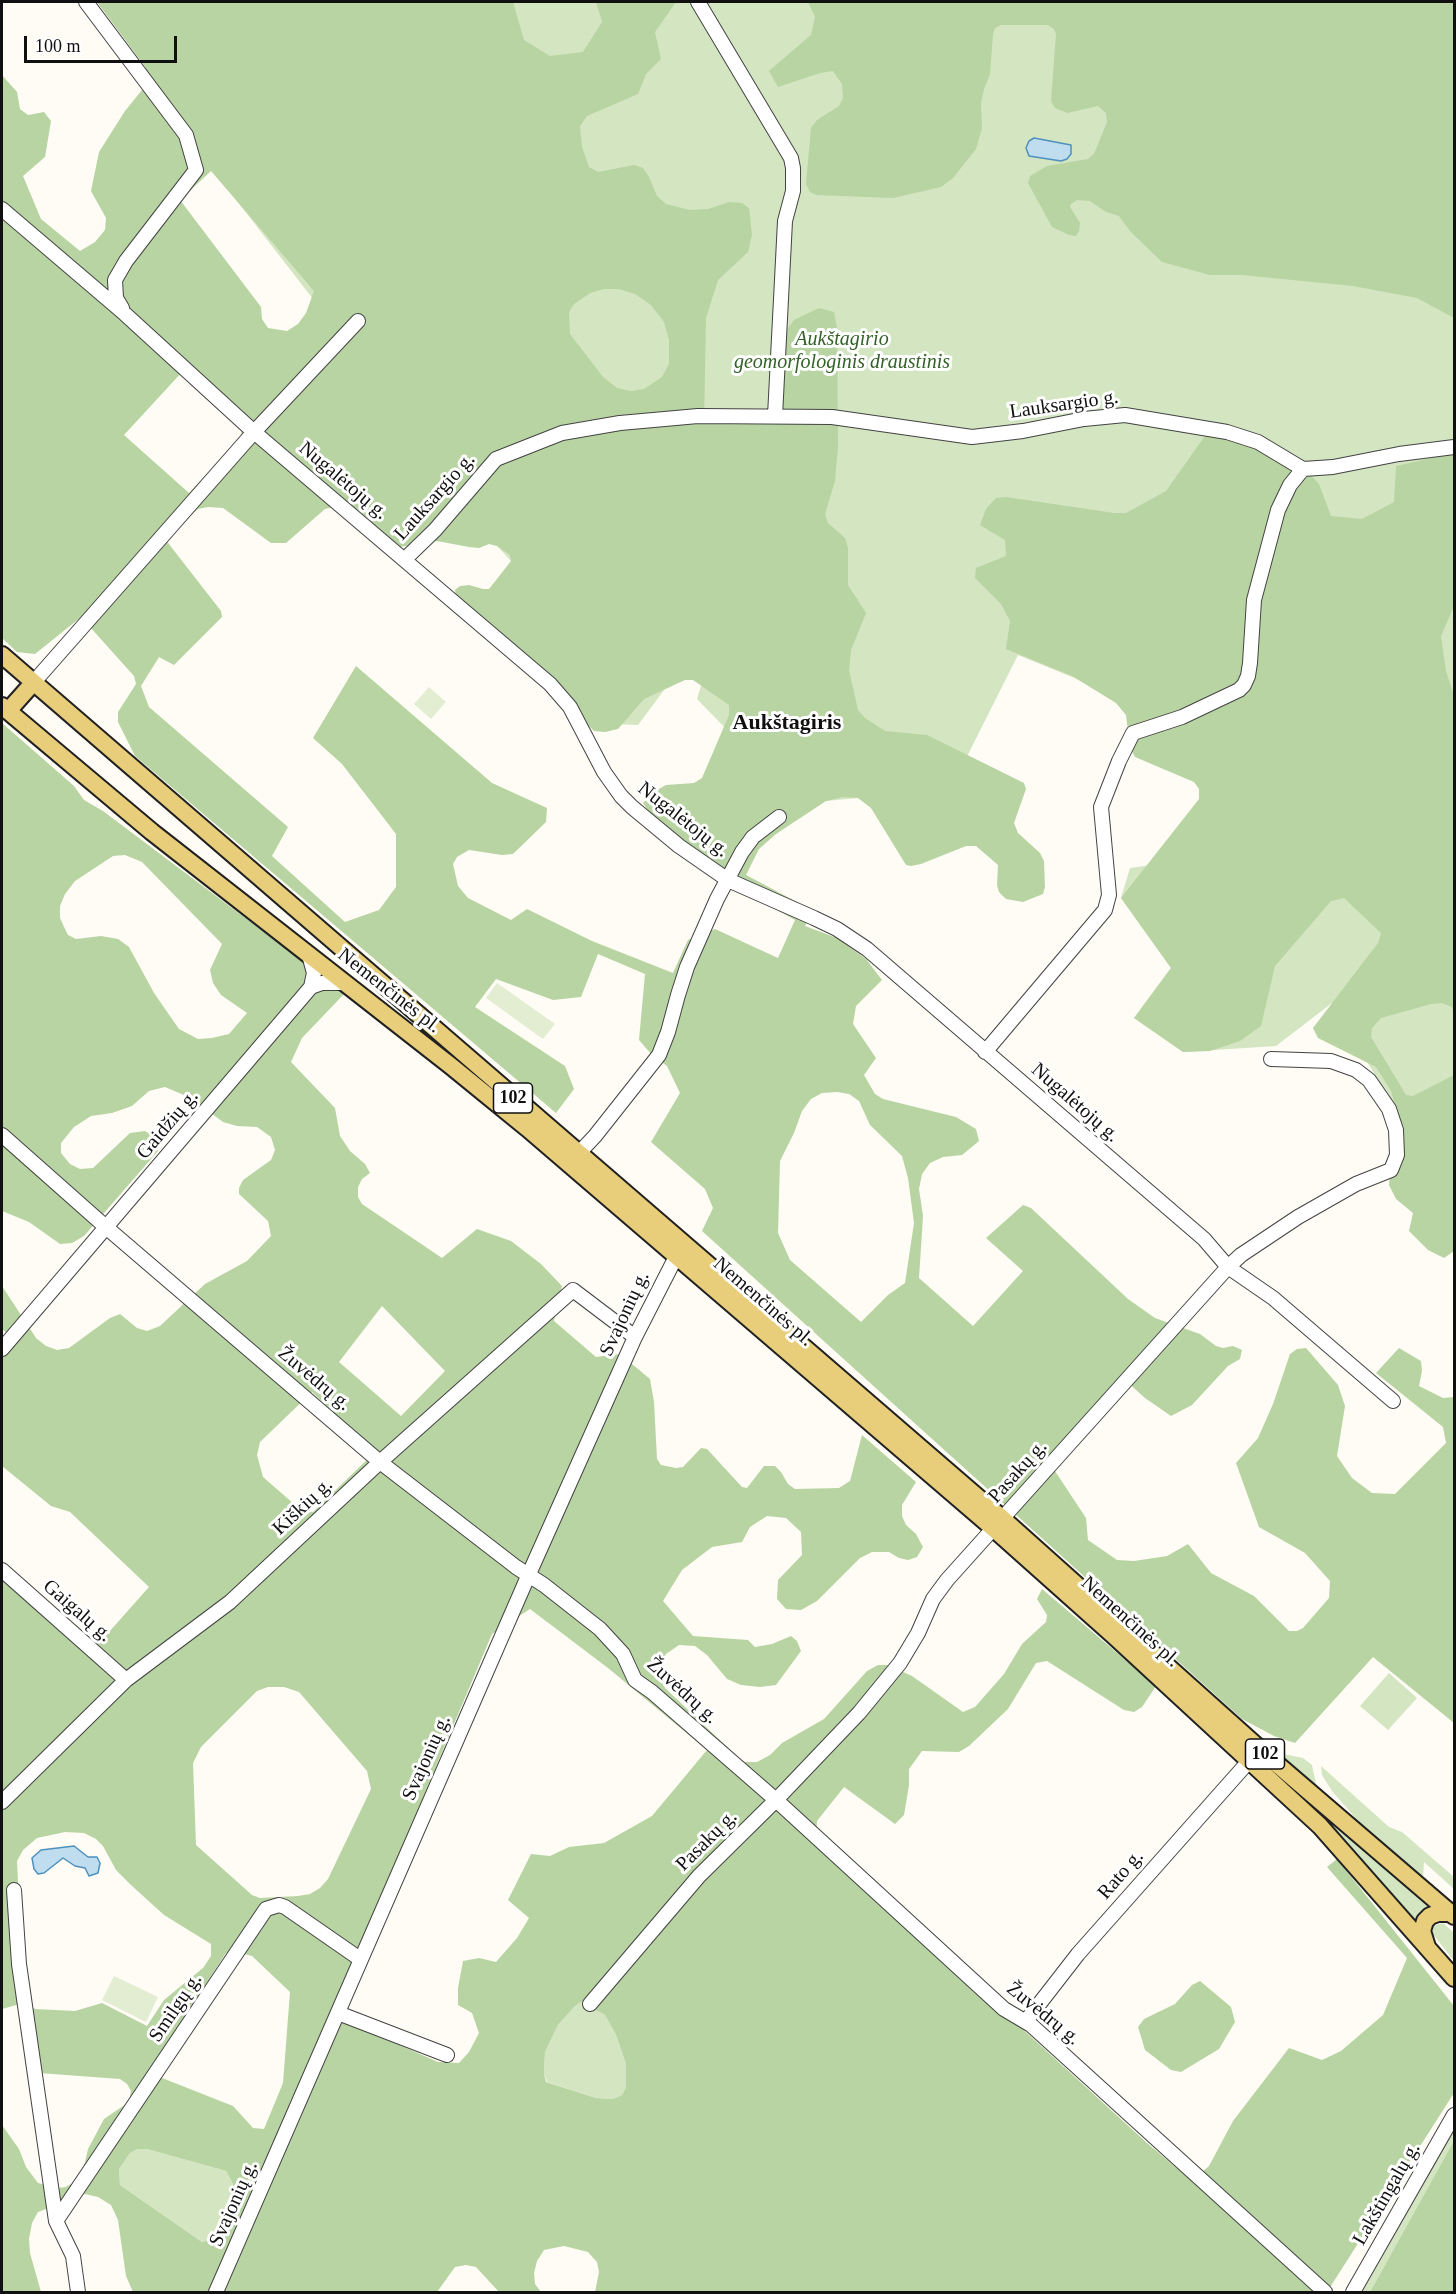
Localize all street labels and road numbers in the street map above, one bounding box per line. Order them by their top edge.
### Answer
street label: Lauksargio g. [1008,385,1120,425]
street label: Nugalėtojų g. [294,437,392,525]
street label: Lauksargio g. [389,448,481,546]
street label: Nugalėtojų g. [633,777,733,863]
street label: Nemenčinės pl. [333,943,445,1039]
street label: Nugalėtojų g. [1026,1058,1124,1148]
road number: 102 [494,1083,532,1113]
street label: Gaidžių g. [132,1085,204,1165]
street label: Nemenčinės pl. [708,1252,818,1352]
street label: Svajonių g. [595,1268,655,1360]
street label: Žuvėdrų g. [273,1342,355,1416]
street label: Pasakų g. [983,1435,1053,1509]
street label: Kiškių g. [268,1473,338,1541]
street label: Nemenčinės pl. [1076,1571,1184,1673]
street label: Gaigalų g. [38,1575,116,1647]
street label: Žuvėdrų g. [641,1653,723,1729]
street label: Svajonių g. [398,1712,456,1804]
road number: 102 [1246,1739,1284,1769]
street label: Pasakų g. [671,1805,743,1877]
street label: Rato g. [1093,1845,1149,1905]
street label: Smilgų g. [144,1969,208,2047]
street label: Žuvėdrų g. [1001,1977,1085,2051]
street label: Lakštingalų g. [1348,2138,1426,2250]
street label: Svajonių g. [205,2158,263,2250]

